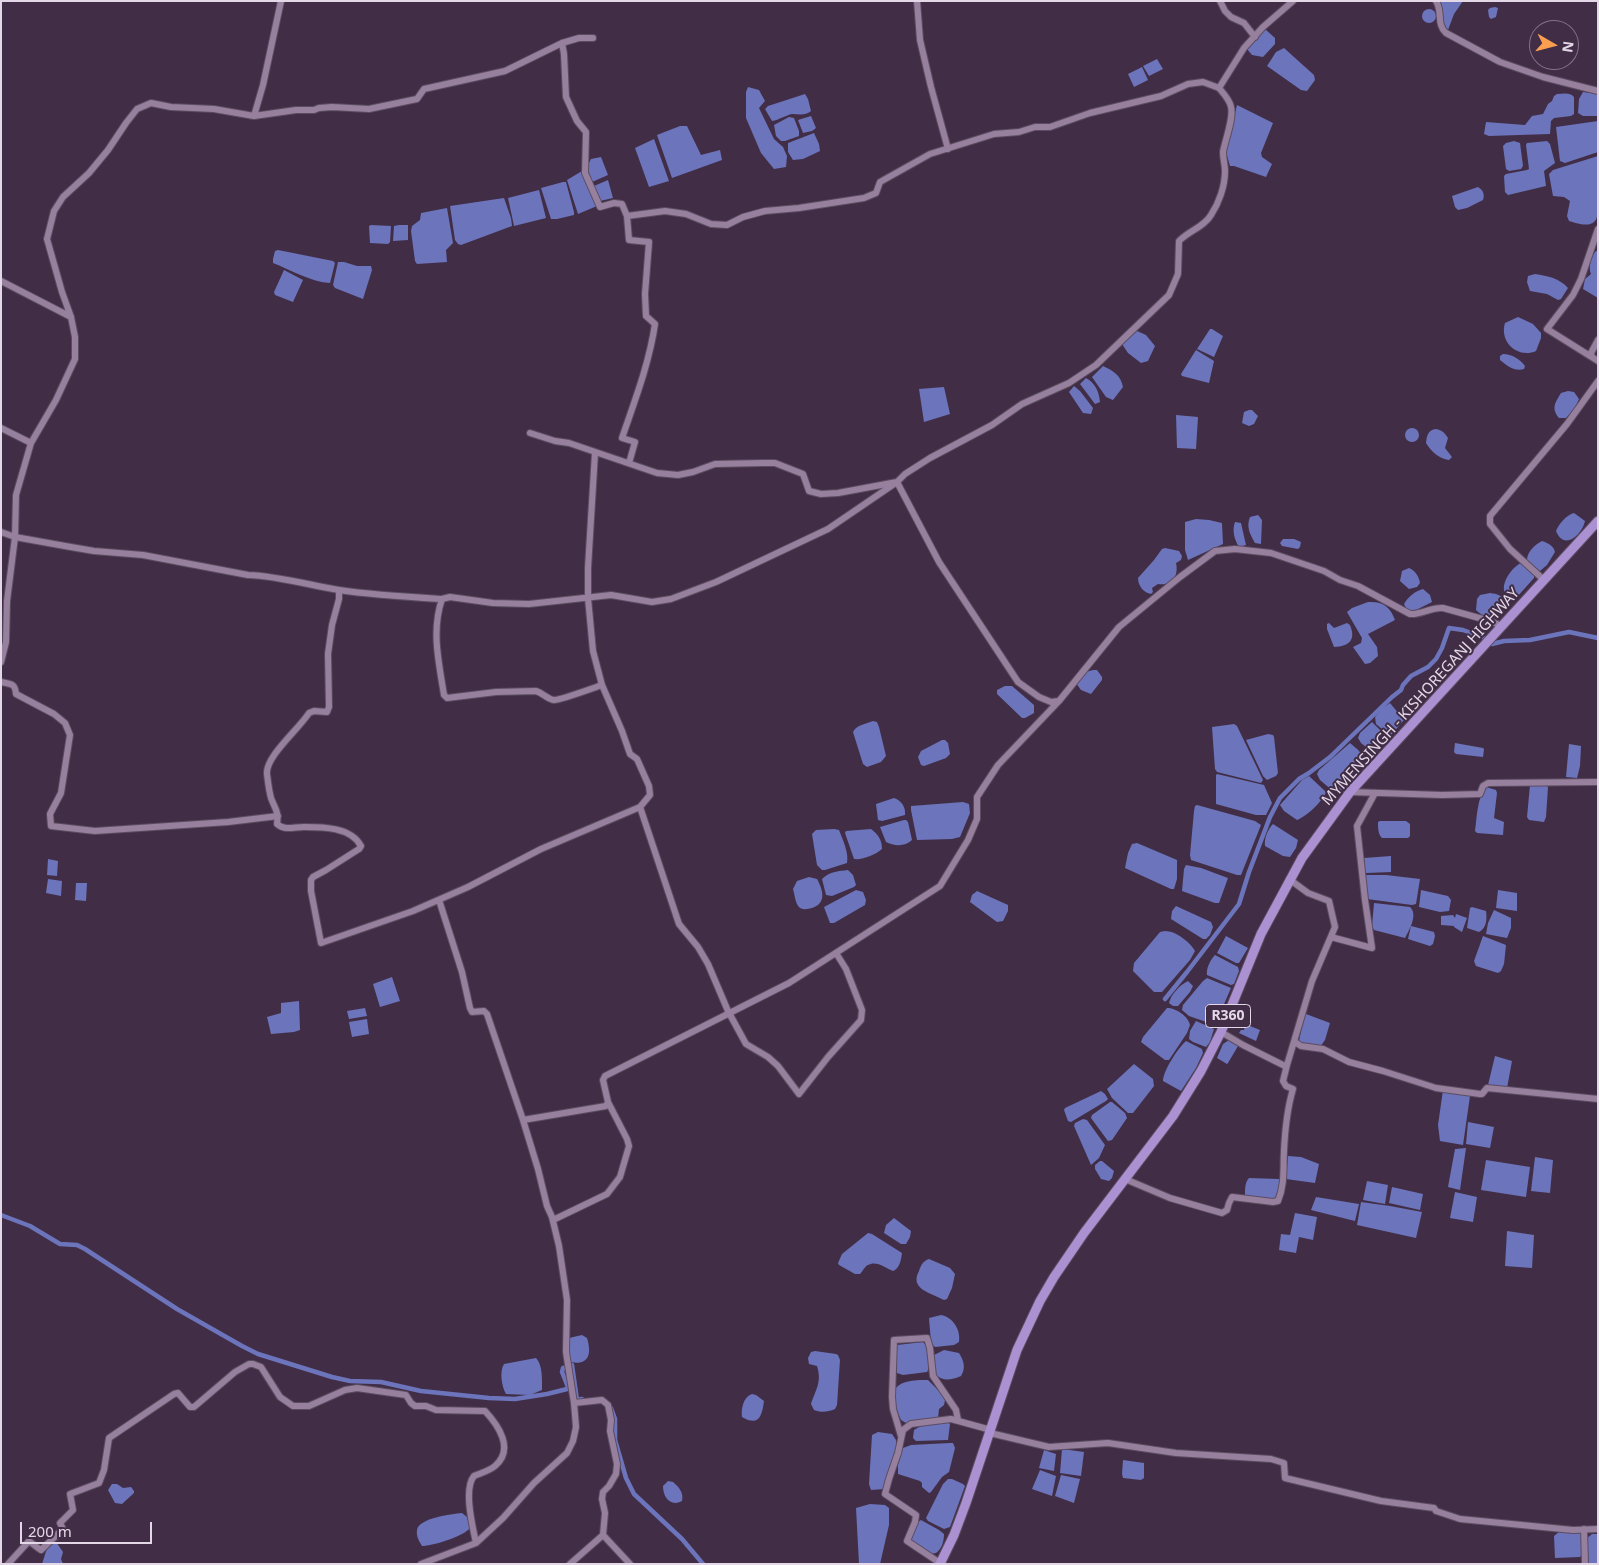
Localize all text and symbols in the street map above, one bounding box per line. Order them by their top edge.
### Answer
north arrow [1529,20,1579,70]
text: N [1558,40,1579,54]
street label: MYMENSINGH - KISHOREGANJ HIGHWAY [1318,584,1524,810]
road number: R360 [1206,1004,1250,1028]
scale bar [22,1512,155,1544]
text: 200 m [28,1521,72,1541]

